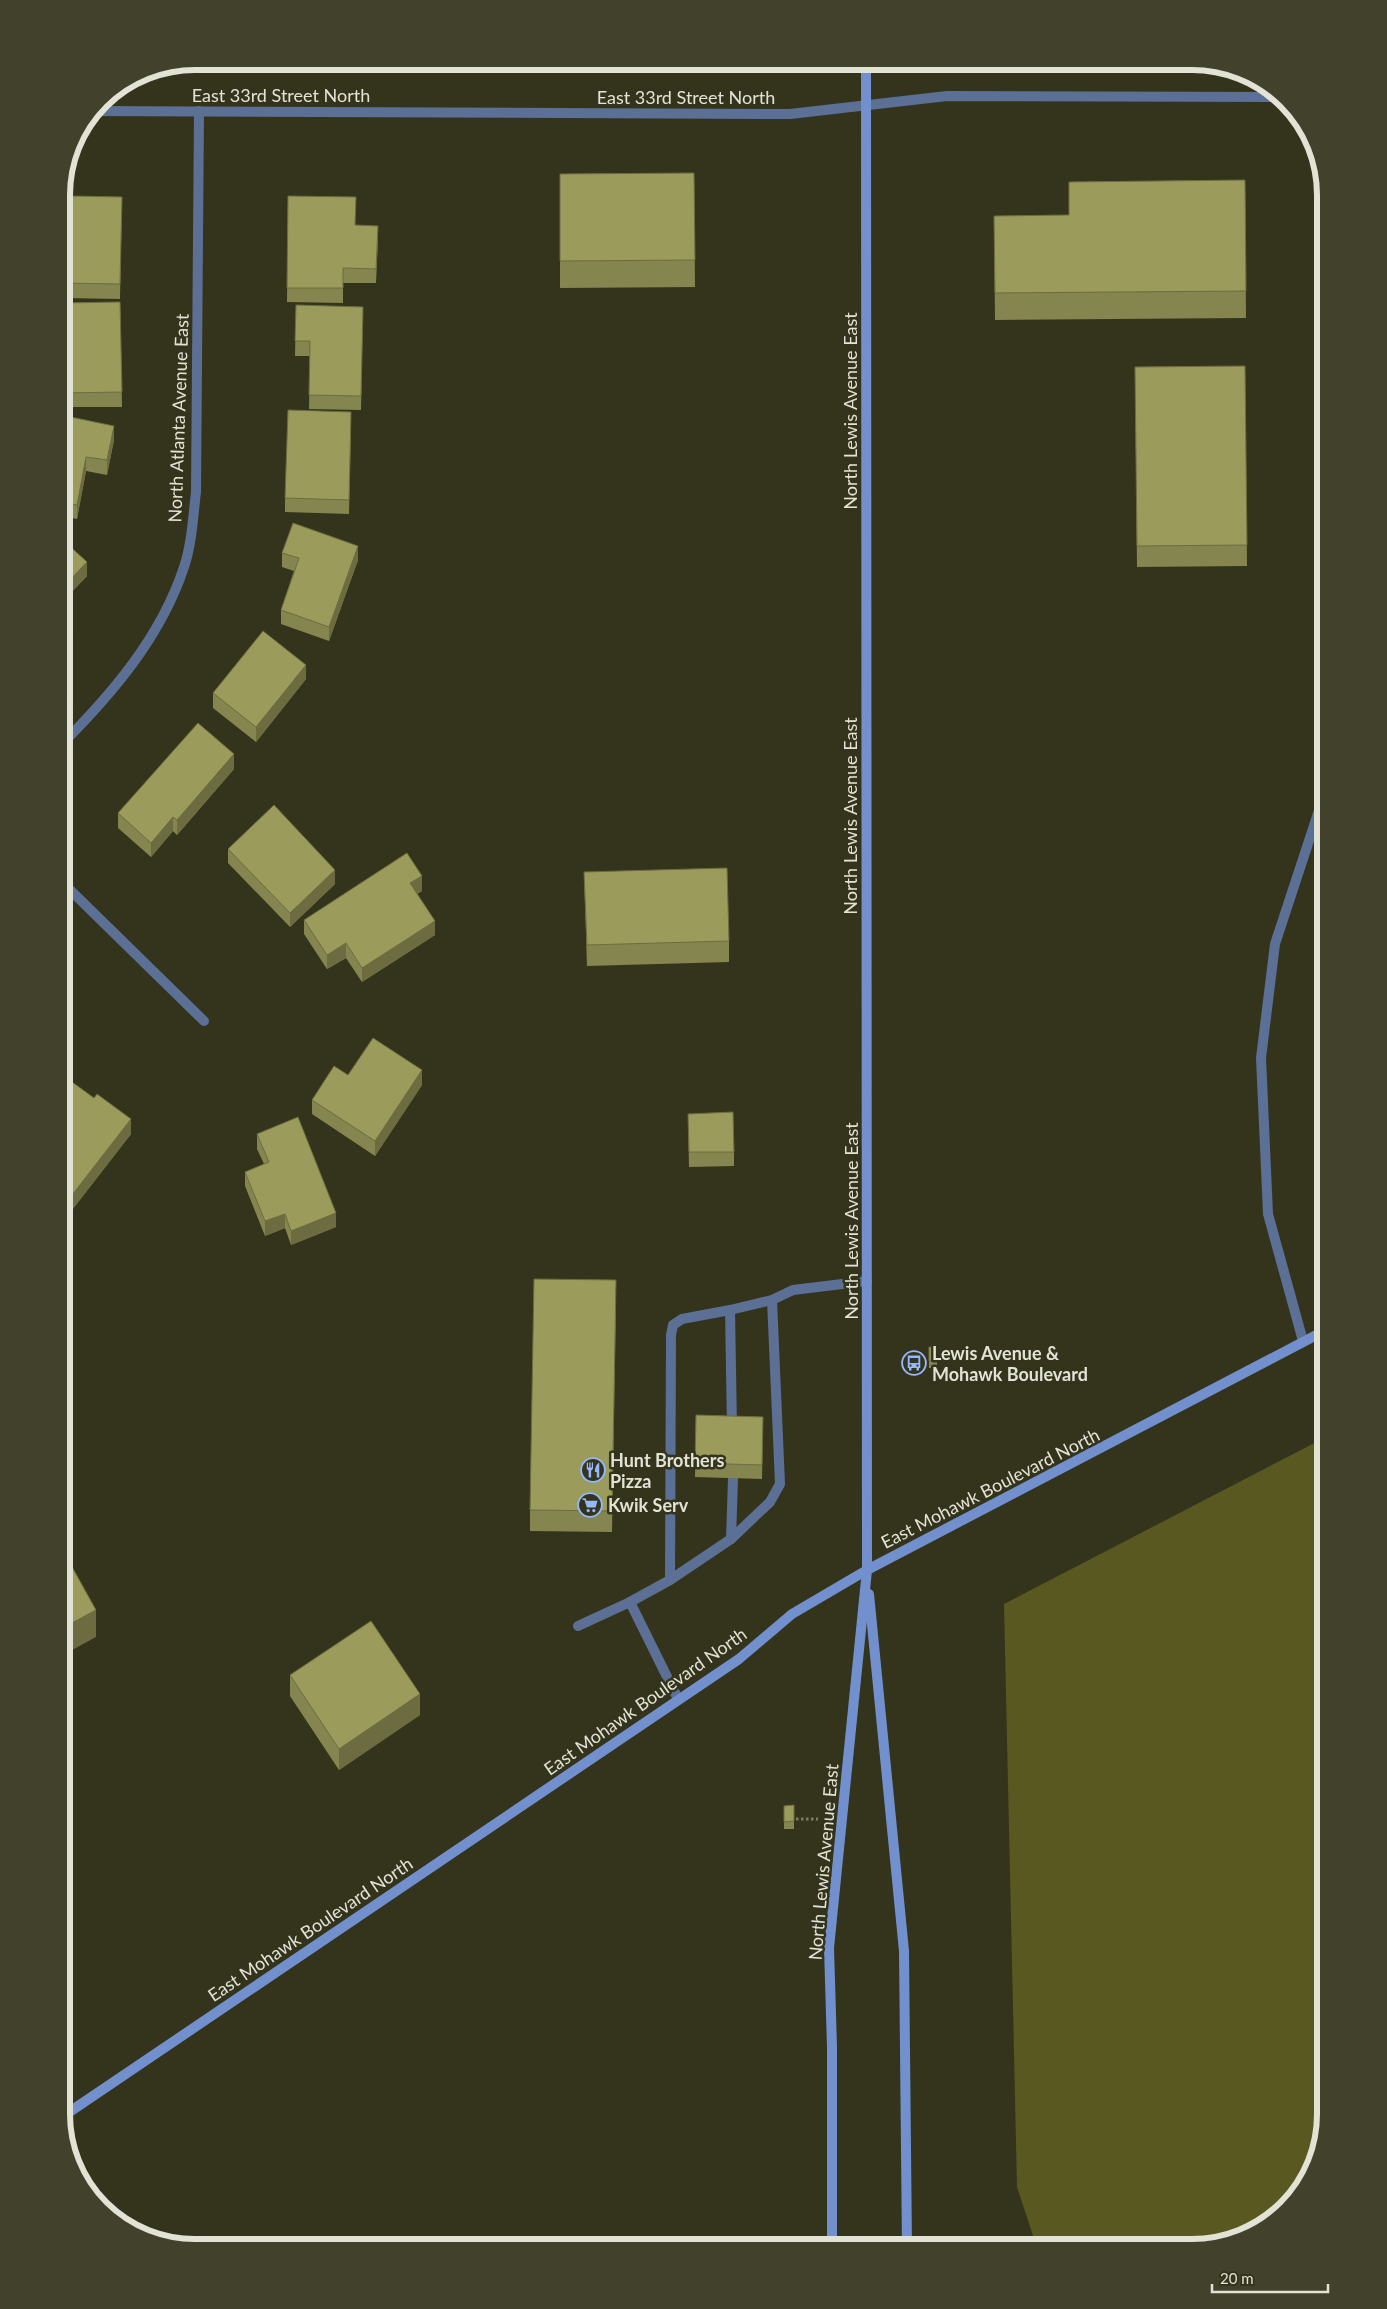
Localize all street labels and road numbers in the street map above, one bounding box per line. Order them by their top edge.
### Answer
street label: East 33rd Street North [192,84,370,106]
street label: East 33rd Street North [597,86,775,108]
street label: North Lewis Avenue East [839,312,861,510]
street label: North Atlanta Avenue East [163,313,193,523]
street label: North Lewis Avenue East [839,717,861,915]
street label: North Lewis Avenue East [840,1122,862,1320]
street label: East Mohawk Boulevard North [877,1423,1103,1553]
street label: East Mohawk Boulevard North [539,1622,751,1780]
street label: North Lewis Avenue East [803,1762,843,1961]
street label: East Mohawk Boulevard North [203,1852,417,2006]

